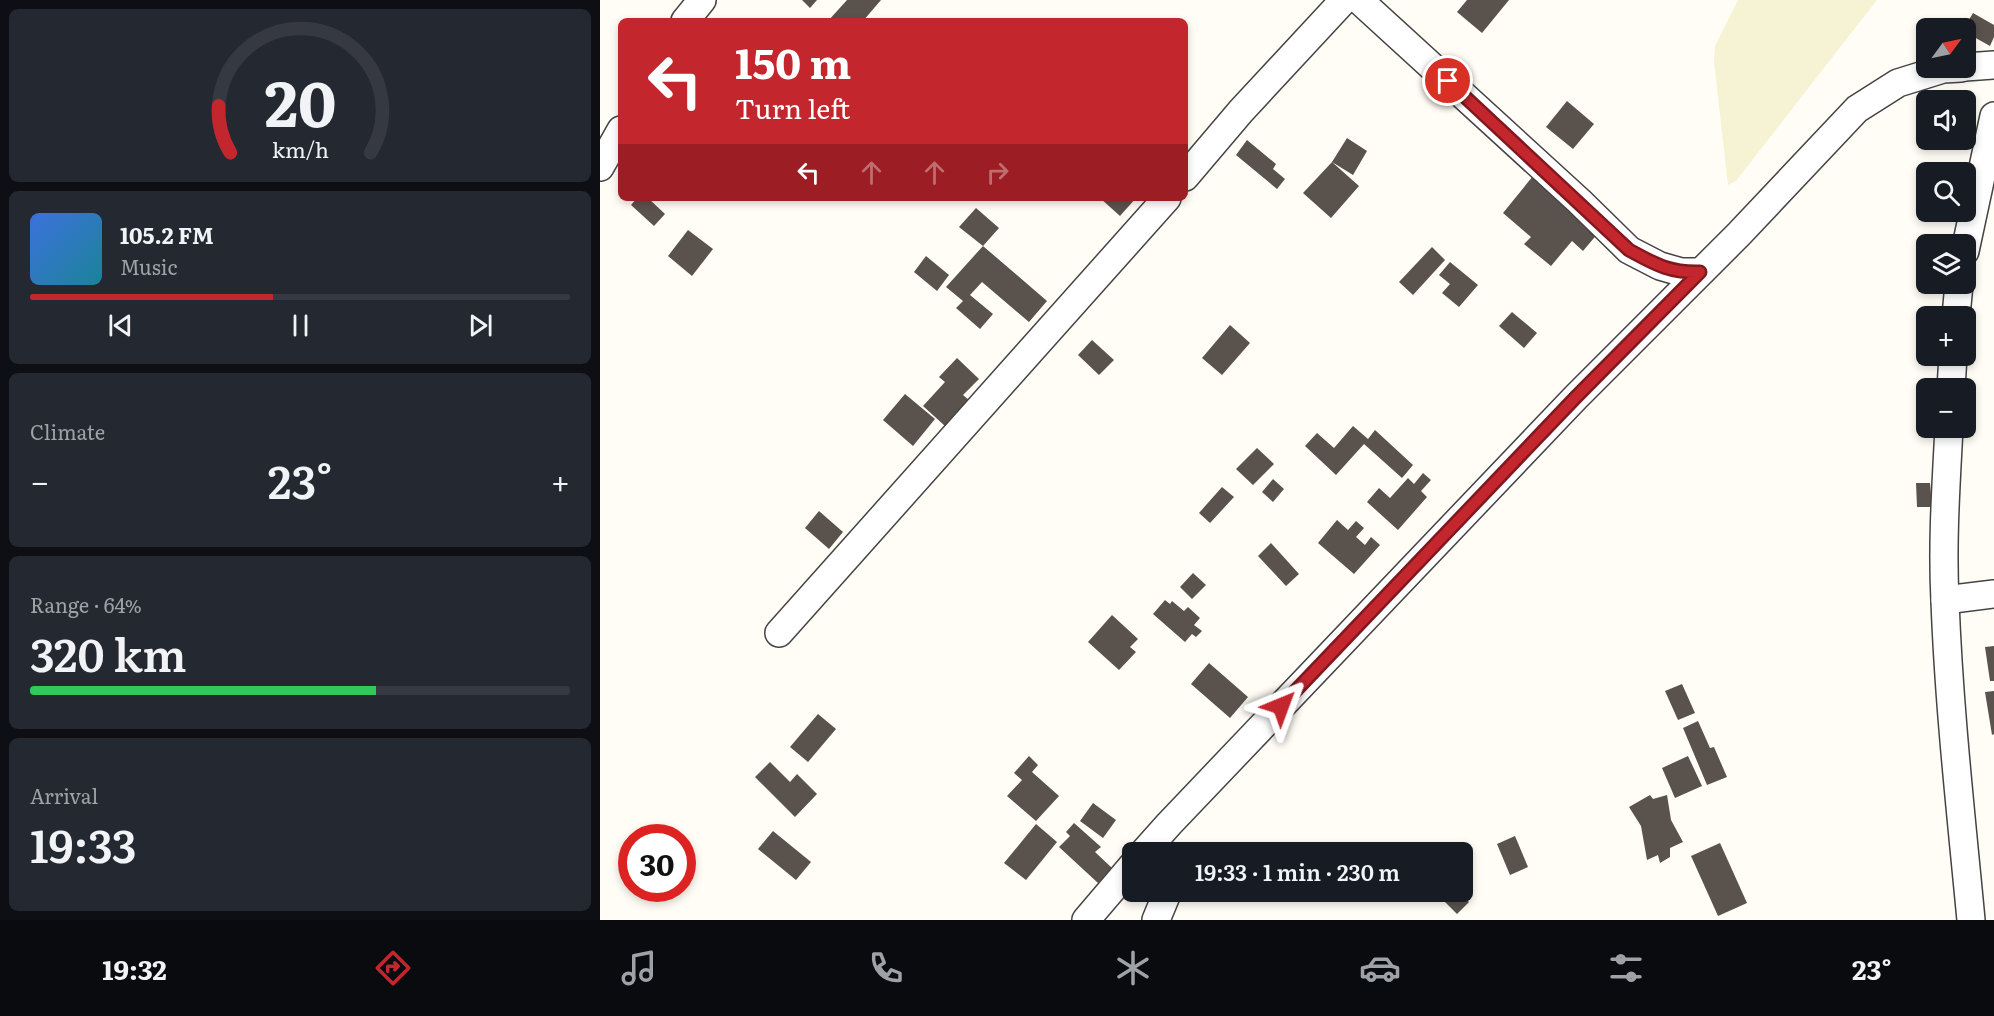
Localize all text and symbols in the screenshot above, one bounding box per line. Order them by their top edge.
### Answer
north arrow [1916,18,1976,78]
map controls [1916,18,1976,438]
text: 150 m [735,30,851,92]
icon: left [636,42,714,120]
text: 20 [264,54,336,146]
pin [1422,55,1473,106]
icon: arrive [1431,64,1464,97]
text: Turn left [735,87,850,127]
button: sound [1916,90,1976,150]
text: km/h [271,133,329,165]
icon: left [792,156,825,189]
icon: ahead [855,156,888,189]
icon: ahead [918,156,951,189]
icon: right [981,156,1014,189]
button: search [1916,162,1976,222]
text: 105.2 FM [120,218,214,251]
button: layers [1916,234,1976,294]
text: Music [120,251,177,281]
button: + [1916,306,1976,366]
icon: previous [104,309,137,342]
icon: pause [284,309,317,342]
icon: next [464,309,497,342]
button: − [1916,378,1976,438]
text: Climate [30,416,105,446]
text: 23° [268,446,332,513]
text: − [30,455,49,504]
text: + [551,455,570,504]
text: Range · 64% [30,589,142,619]
text: 320 km [30,619,187,686]
position arrow [1249,674,1313,738]
text: Arrival [30,780,98,810]
text: 19:33 [30,810,136,877]
speed limit sign: 30 [618,824,696,902]
text: 19:33 · 1 min · 230 m [1195,855,1400,888]
icon: directions [372,947,414,989]
icon: music [618,947,660,989]
icon: phone [865,947,907,989]
icon: climate [1112,947,1154,989]
icon: car [1359,947,1401,989]
icon: filters [1605,947,1647,989]
text: 19:32 [102,948,167,988]
text: 23° [1852,948,1892,988]

